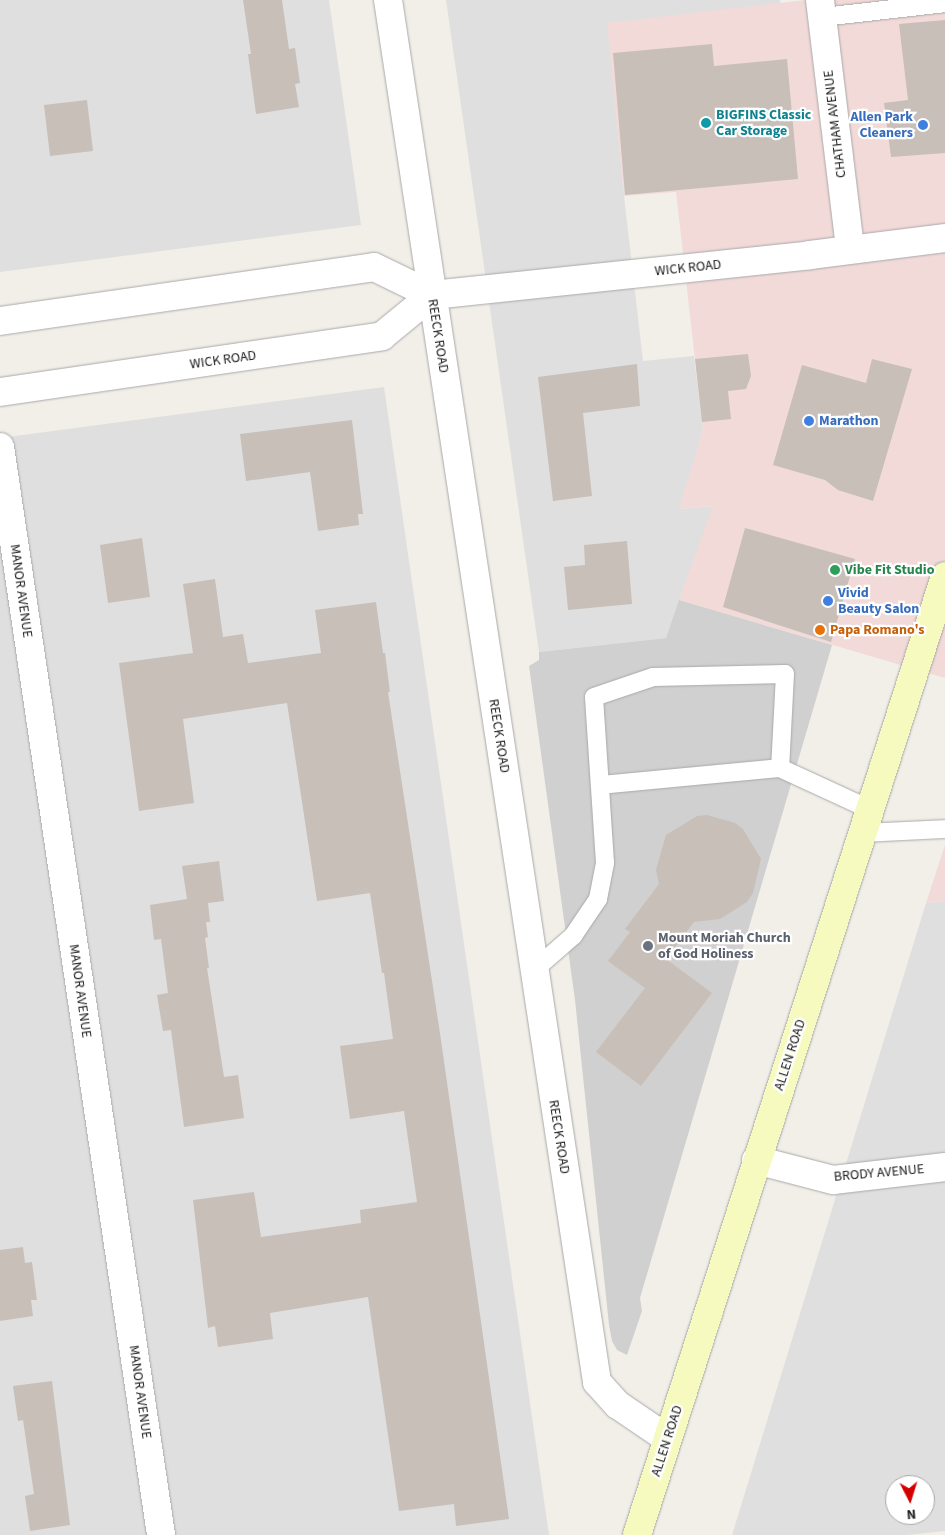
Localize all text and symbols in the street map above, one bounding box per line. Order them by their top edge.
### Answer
street label: CHATHAM AVENUE [820,69,850,179]
place label: BIGFINS Classic Car Storage [716,107,811,140]
place label: Allen Park Cleaners [850,109,913,142]
marker: BIGFINS Classic Car Storage [700,117,712,129]
marker: Allen Park Cleaners [917,119,929,131]
street label: WICK ROAD [654,256,722,280]
street label: REECK ROAD [424,298,452,374]
street label: WICK ROAD [189,347,257,373]
place label: Marathon [819,413,878,429]
marker: Marathon [803,415,815,427]
street label: MANOR AVENUE [6,543,36,639]
place label: Vibe Fit Studio [845,562,934,578]
marker: Vibe Fit Studio [829,564,841,576]
place label: Vivid Beauty Salon [838,585,919,618]
marker: Vivid Beauty Salon [822,595,834,607]
place label: Papa Romano's [830,622,925,638]
marker: Papa Romano's [814,624,826,636]
street label: REECK ROAD [485,698,513,774]
place label: Mount Moriah Church of God Holiness [658,930,791,962]
marker: Mount Moriah Church of God Holiness [642,940,654,952]
street label: MANOR AVENUE [65,943,95,1039]
street label: ALLEN ROAD [771,1017,809,1093]
street label: REECK ROAD [545,1099,573,1175]
street label: BRODY AVENUE [833,1161,925,1185]
street label: MANOR AVENUE [125,1344,155,1440]
street label: ALLEN ROAD [648,1403,686,1479]
north arrow [885,1475,935,1525]
text: N [906,1504,917,1524]

